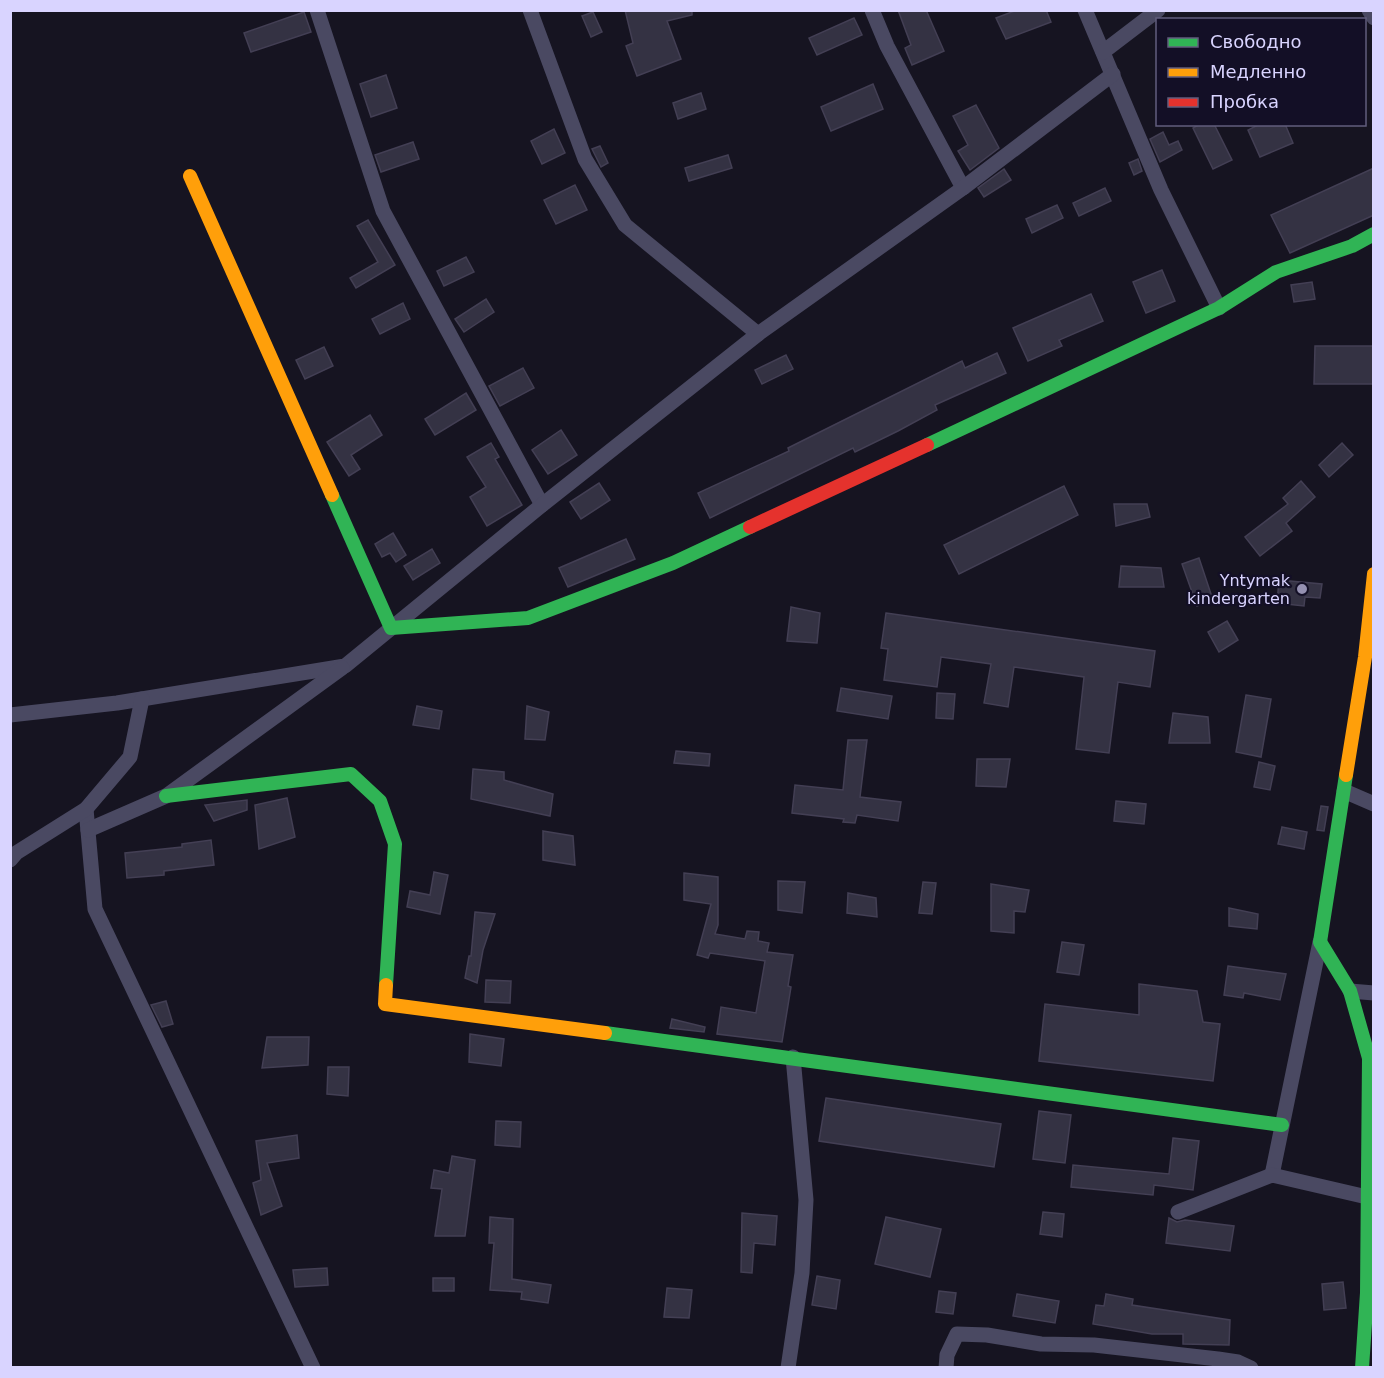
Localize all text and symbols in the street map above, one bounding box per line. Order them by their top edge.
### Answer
legend [1156,18,1366,126]
text: Свободно [1210,31,1302,52]
text: Медленно [1210,61,1306,82]
text: Пробка [1210,91,1279,112]
place label: Yntymak kindergarten [1187,571,1291,608]
marker: Yntymak kindergarten [1295,582,1309,596]

